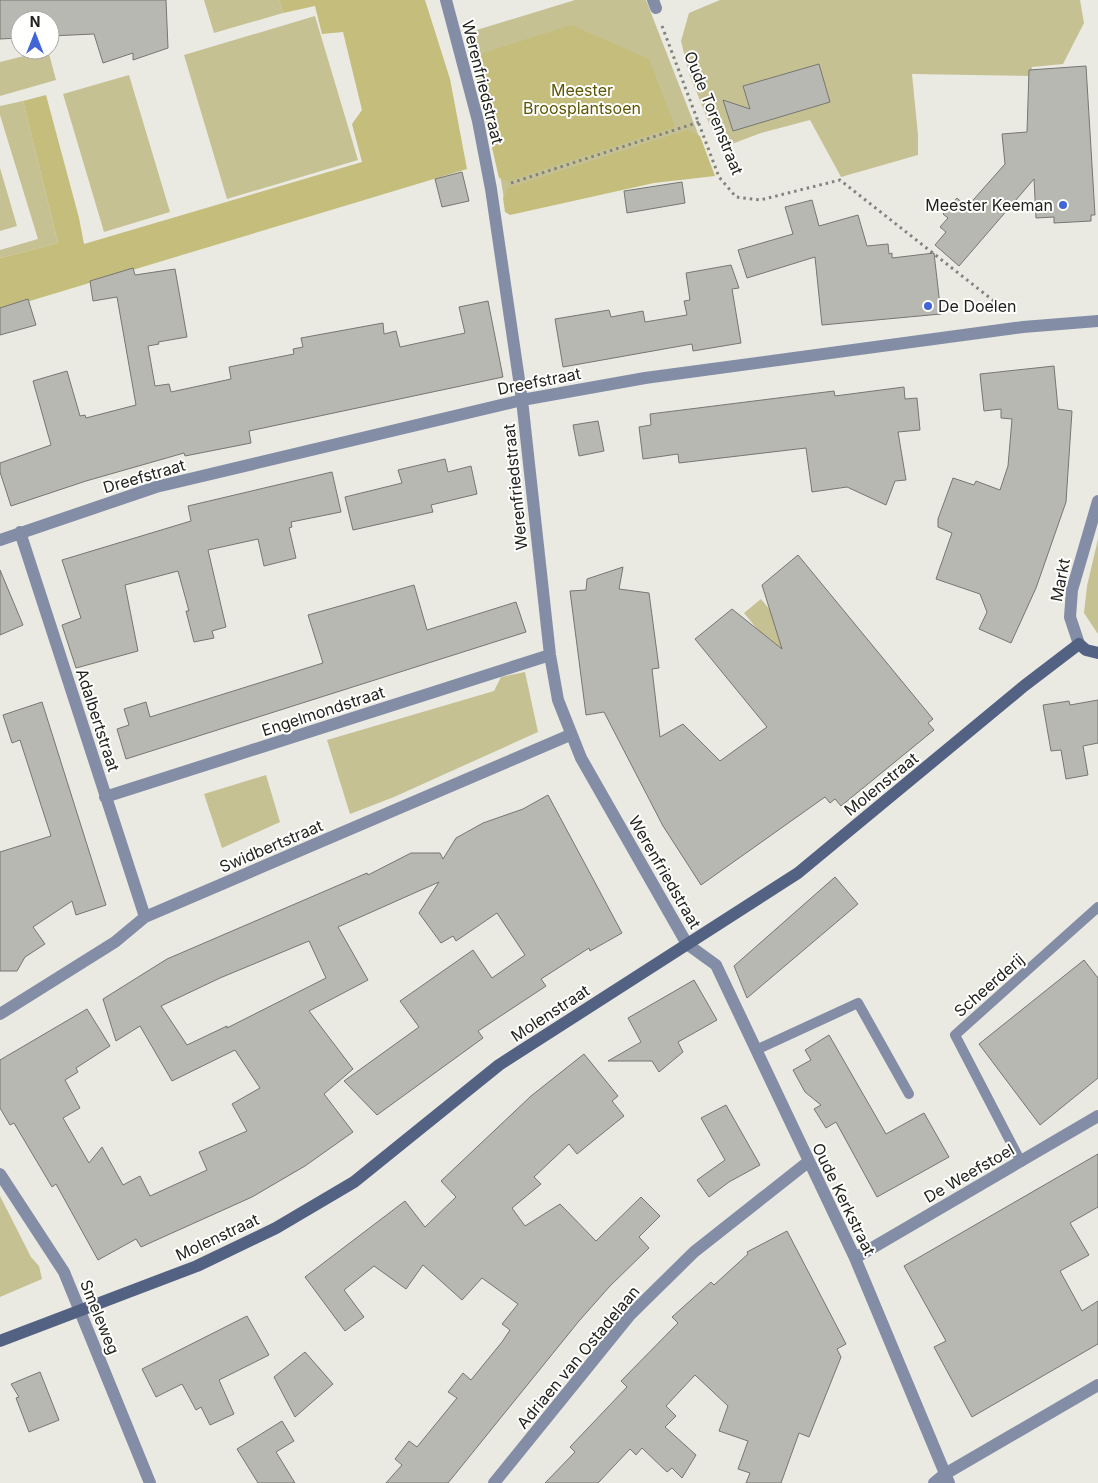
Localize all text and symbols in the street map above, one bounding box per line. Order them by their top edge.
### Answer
north arrow [10,10,60,60]
text: N [30,13,40,30]
street label: Werenfriedstraat [458,18,508,146]
street label: Oude Torenstraat [680,48,748,178]
park label: Meester Broosplantsoen [523,80,641,118]
place label: Meester Keeman [925,195,1053,215]
marker: Meester Keeman [1057,199,1069,211]
place label: De Doelen [938,296,1017,316]
marker: De Doelen [922,300,934,312]
street label: Dreefstraat [496,363,582,399]
street label: Werenfriedstraat [498,423,532,551]
street label: Dreefstraat [101,455,187,497]
street label: Markt [1046,557,1074,603]
street label: Adalbertstraat [72,666,124,774]
street label: Engelmondstraat [259,682,387,740]
street label: Molenstraat [840,748,922,820]
street label: Werenfriedstraat [625,812,705,932]
street label: Swidbertstraat [216,815,326,877]
street label: Scheerderij [950,949,1028,1021]
street label: Molenstraat [507,980,593,1046]
street label: Oude Kerkstraat [808,1139,880,1259]
street label: De Weefstoel [920,1139,1018,1207]
street label: Molenstraat [172,1209,262,1265]
street label: Smeleweg [76,1277,124,1357]
street label: Adriaen van Ostadelaan [512,1281,644,1433]

